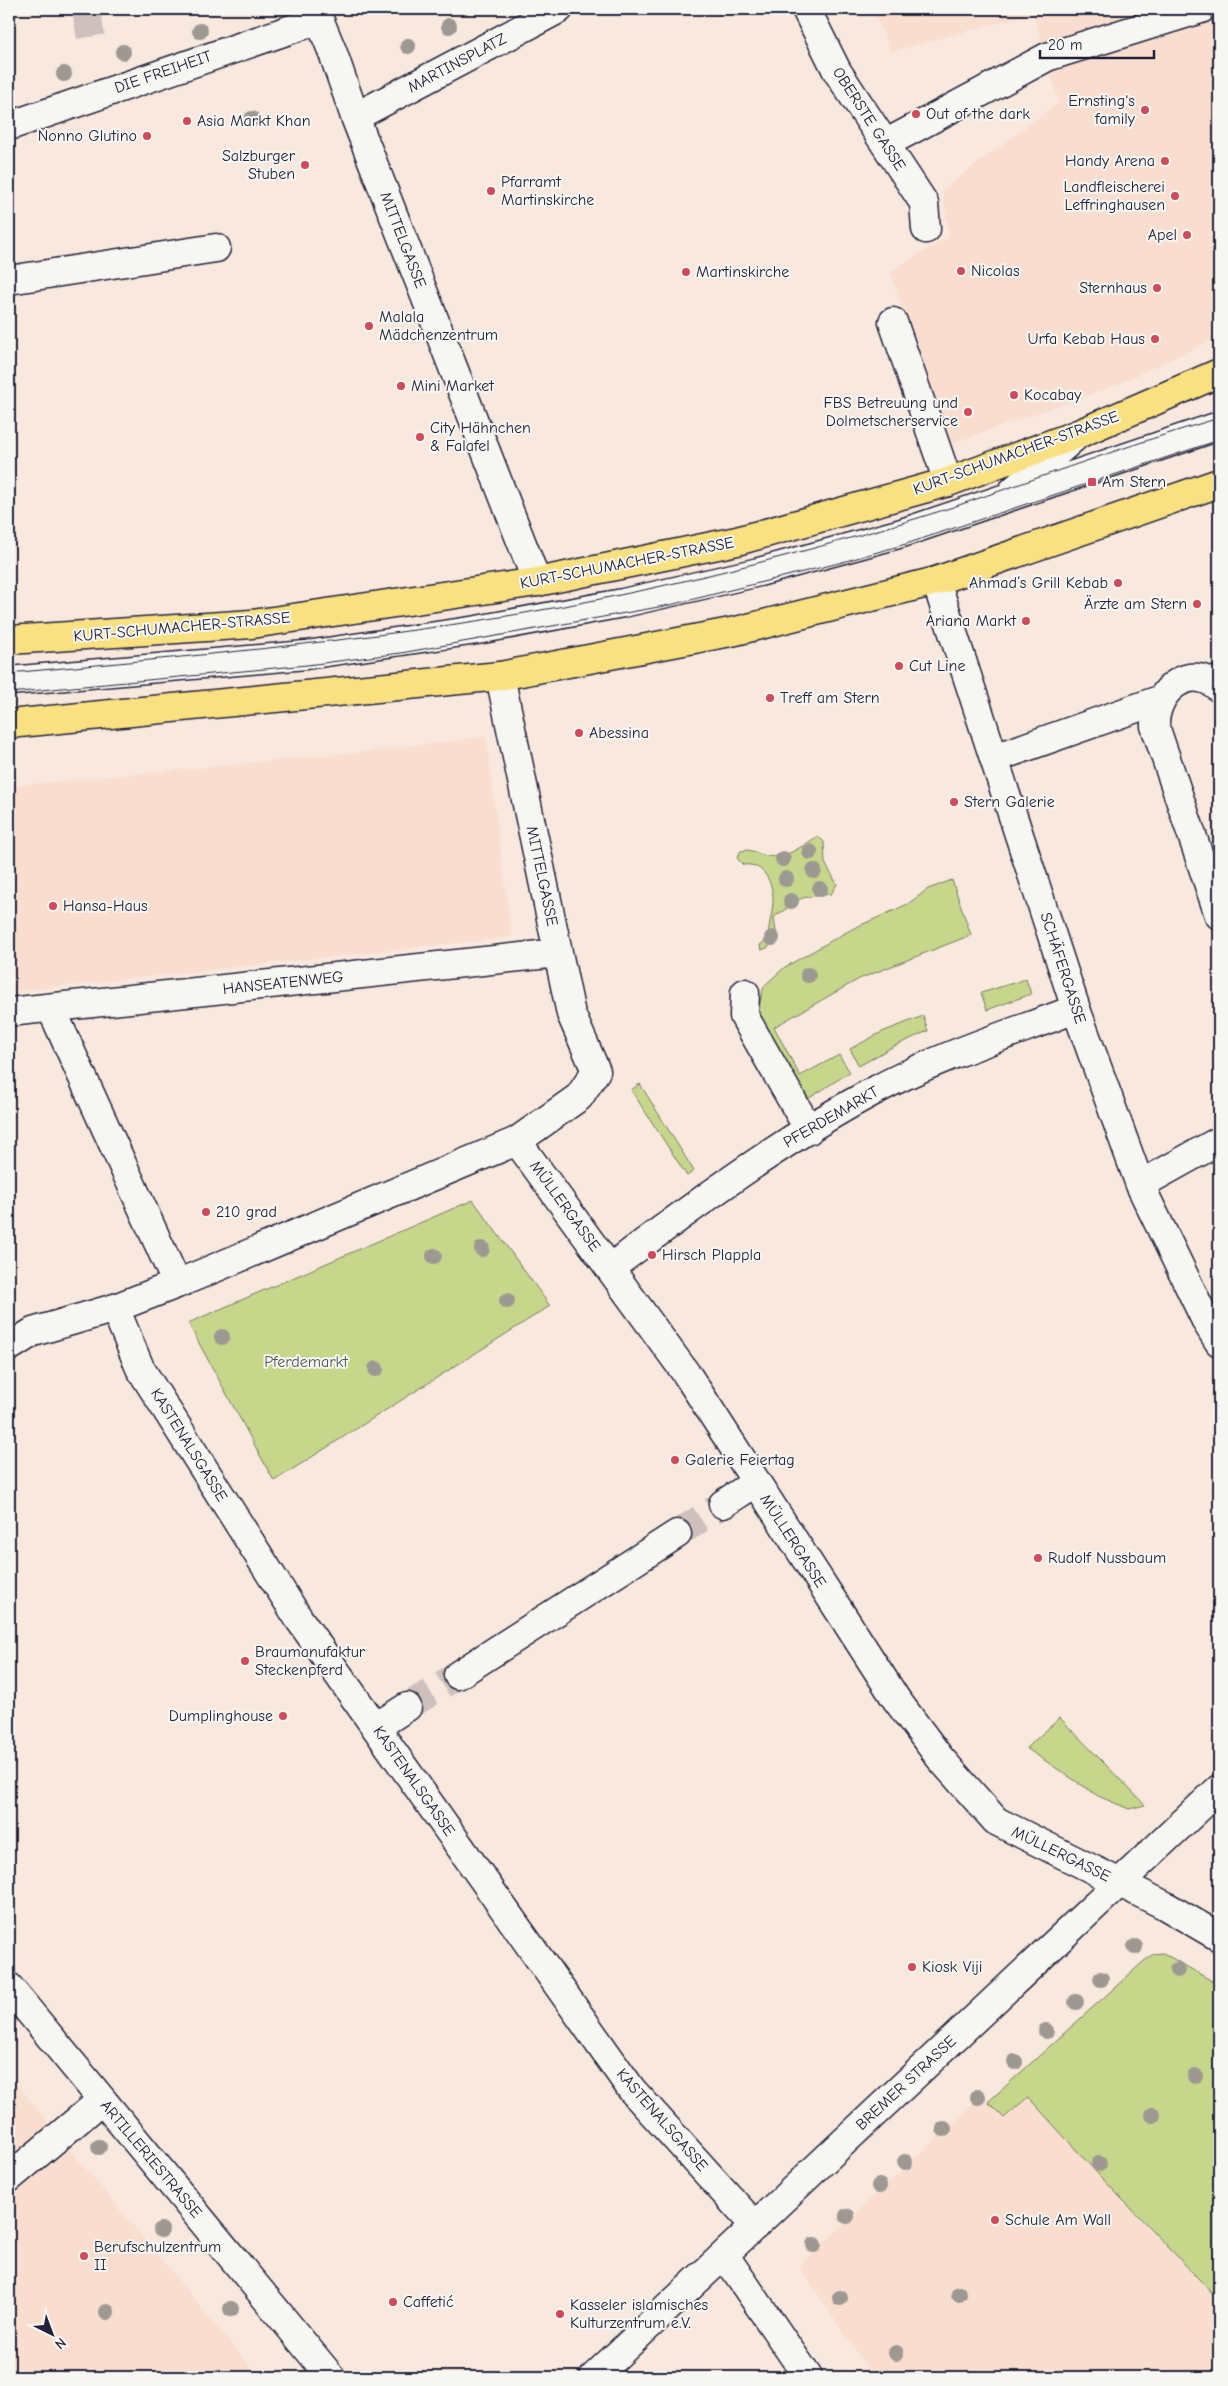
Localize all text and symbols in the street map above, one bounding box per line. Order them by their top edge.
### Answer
scale bar [1040,28,1154,60]
street label: MARTINSPLATZ [405,29,509,97]
text: 20 m [1048,36,1082,54]
street label: DIE FREIHEIT [112,47,214,97]
street label: OBERSTE GASSE [829,64,909,174]
place label: Ernsting's family [1068,92,1136,128]
marker: Ernsting's family [1139,104,1151,116]
place label: Out of the dark [926,105,1030,123]
marker: Out of the dark [910,108,922,120]
place label: Asia Markt Khan [197,112,311,130]
marker: Asia Markt Khan [181,115,193,127]
place label: Nonno Glutino [38,127,137,145]
marker: Nonno Glutino [141,130,153,142]
place label: Salzburger Stuben [222,147,296,183]
place label: Handy Arena [1065,152,1155,170]
marker: Handy Arena [1159,155,1171,167]
marker: Salzburger Stuben [299,159,311,171]
place label: Pfarramt Martinskirche [501,173,594,209]
place label: Landfleischerei Leffringhausen [1063,178,1165,214]
marker: Pfarramt Martinskirche [485,185,497,197]
street label: MITTELGASSE [376,189,430,291]
marker: Landfleischerei Leffringhausen [1169,190,1181,202]
place label: Apel [1148,226,1177,244]
marker: Apel [1181,229,1193,241]
place label: Nicolas [971,262,1020,280]
place label: Martinskirche [696,263,789,281]
marker: Nicolas [955,265,967,277]
marker: Martinskirche [680,266,692,278]
place label: Sternhaus [1079,279,1147,297]
marker: Sternhaus [1151,282,1163,294]
place label: Malala Mädchenzentrum [379,308,498,344]
marker: Malala Mädchenzentrum [363,320,375,332]
place label: Urfa Kebab Haus [1027,330,1145,348]
marker: Urfa Kebab Haus [1149,333,1161,345]
place label: Mini Market [411,377,494,395]
marker: Mini Market [395,380,407,392]
place label: Kocabay [1024,386,1082,404]
marker: Kocabay [1008,389,1020,401]
place label: FBS Betreuung und Dolmetscherservice [824,394,958,430]
marker: FBS Betreuung und Dolmetscherservice [962,406,974,418]
street label: KURT-SCHUMACHER-STRASSE [911,407,1122,499]
place label: City Hähnchen & Falafel [430,419,531,455]
marker: City Hähnchen & Falafel [414,431,426,443]
place label: Am Stern [1102,473,1166,491]
marker: Am Stern [1086,476,1098,488]
street label: KURT-SCHUMACHER-STRASSE [519,533,736,593]
place label: Ahmad‘s Grill Kebab [969,574,1108,592]
marker: Ahmad‘s Grill Kebab [1112,577,1124,589]
place label: Ärzte am Stern [1084,595,1187,613]
marker: Ärzte am Stern [1191,598,1203,610]
street label: KURT-SCHUMACHER-STRASSE [73,609,291,645]
place label: Ariana Markt [926,612,1016,630]
marker: Ariana Markt [1020,615,1032,627]
place label: Cut Line [909,657,965,675]
marker: Cut Line [893,660,905,672]
place label: Treff am Stern [780,689,880,707]
marker: Treff am Stern [764,692,776,704]
place label: Abessina [589,724,649,742]
marker: Abessina [573,727,585,739]
place label: Stern Galerie [964,793,1055,811]
marker: Stern Galerie [948,796,960,808]
street label: MITTELGASSE [523,824,561,928]
place label: Hansa-Haus [63,897,148,915]
marker: Hansa-Haus [47,900,59,912]
street label: SCHÄFERGASSE [1037,910,1090,1026]
street label: HANSEATENWEG [222,968,344,998]
street label: PFERDEMARKT [780,1082,882,1151]
street label: MÜLLERGASSE [526,1157,604,1255]
place label: 210 grad [216,1203,277,1221]
marker: 210 grad [200,1206,212,1218]
place label: Hirsch Plappla [662,1246,761,1264]
marker: Hirsch Plappla [646,1249,658,1261]
park label: Pferdemarkt [264,1353,348,1371]
street label: KASTENALSGASSE [147,1385,231,1505]
place label: Galerie Feiertag [685,1451,795,1469]
marker: Galerie Feiertag [669,1454,681,1466]
street label: MÜLLERGASSE [756,1491,830,1591]
place label: Rudolf Nussbaum [1048,1549,1166,1567]
marker: Rudolf Nussbaum [1032,1552,1044,1564]
place label: Braumanufaktur Steckenpferd [255,1643,366,1679]
marker: Braumanufaktur Steckenpferd [239,1655,251,1667]
place label: Dumplinghouse [169,1707,273,1725]
marker: Dumplinghouse [277,1710,289,1722]
street label: KASTENALSGASSE [369,1723,459,1840]
street label: MÜLLERGASSE [1009,1822,1114,1886]
place label: Kiosk Viji [922,1958,982,1976]
marker: Kiosk Viji [906,1961,918,1973]
street label: BREMER STRASSE [852,2032,960,2134]
street label: KASTENALSGASSE [613,2065,712,2175]
street label: ARTILLERIESTRASSE [97,2097,206,2222]
place label: Schule Am Wall [1005,2211,1111,2229]
marker: Schule Am Wall [989,2214,1001,2226]
place label: Berufschulzentrum II [94,2238,221,2274]
marker: Berufschulzentrum II [78,2250,90,2262]
place label: Caffetić [403,2293,454,2311]
marker: Caffetić [387,2296,399,2308]
place label: Kasseler islamisches Kulturzentrum e.V. [570,2296,709,2332]
north arrow [28,2308,78,2358]
marker: Kasseler islamisches Kulturzentrum e.V. [554,2308,566,2320]
text: N [51,2334,69,2353]

